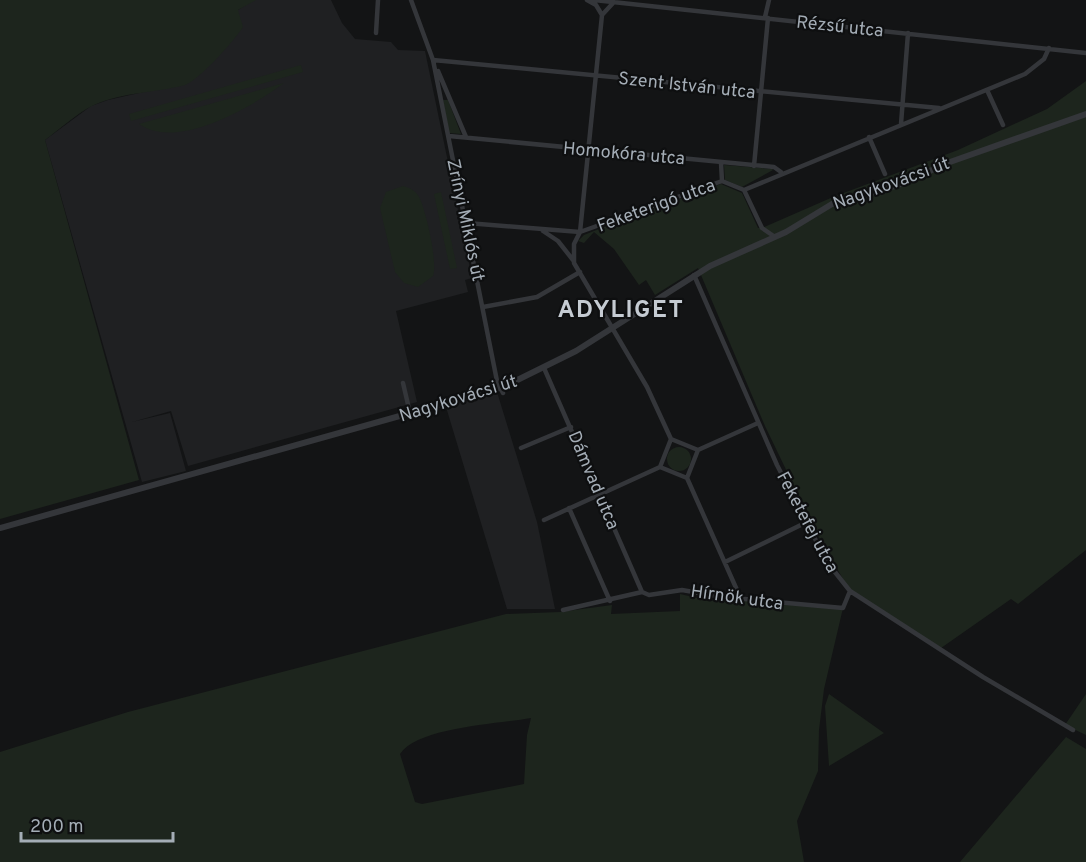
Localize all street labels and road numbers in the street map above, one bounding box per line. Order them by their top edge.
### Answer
street label: Rézsű utca [795,11,885,44]
street label: Szent István utca [617,68,757,105]
street label: Homokóra utca [562,138,686,171]
street label: Nagykovácsi út [830,153,953,216]
street label: Zrínyi Miklós út [440,157,489,284]
street label: Feketerigó utca [594,174,719,238]
street label: Nagykovácsi út [397,371,520,428]
street label: Dámvad utca [562,428,624,533]
street label: Feketefej utca [770,468,843,578]
street label: Hírnök utca [689,581,785,616]

